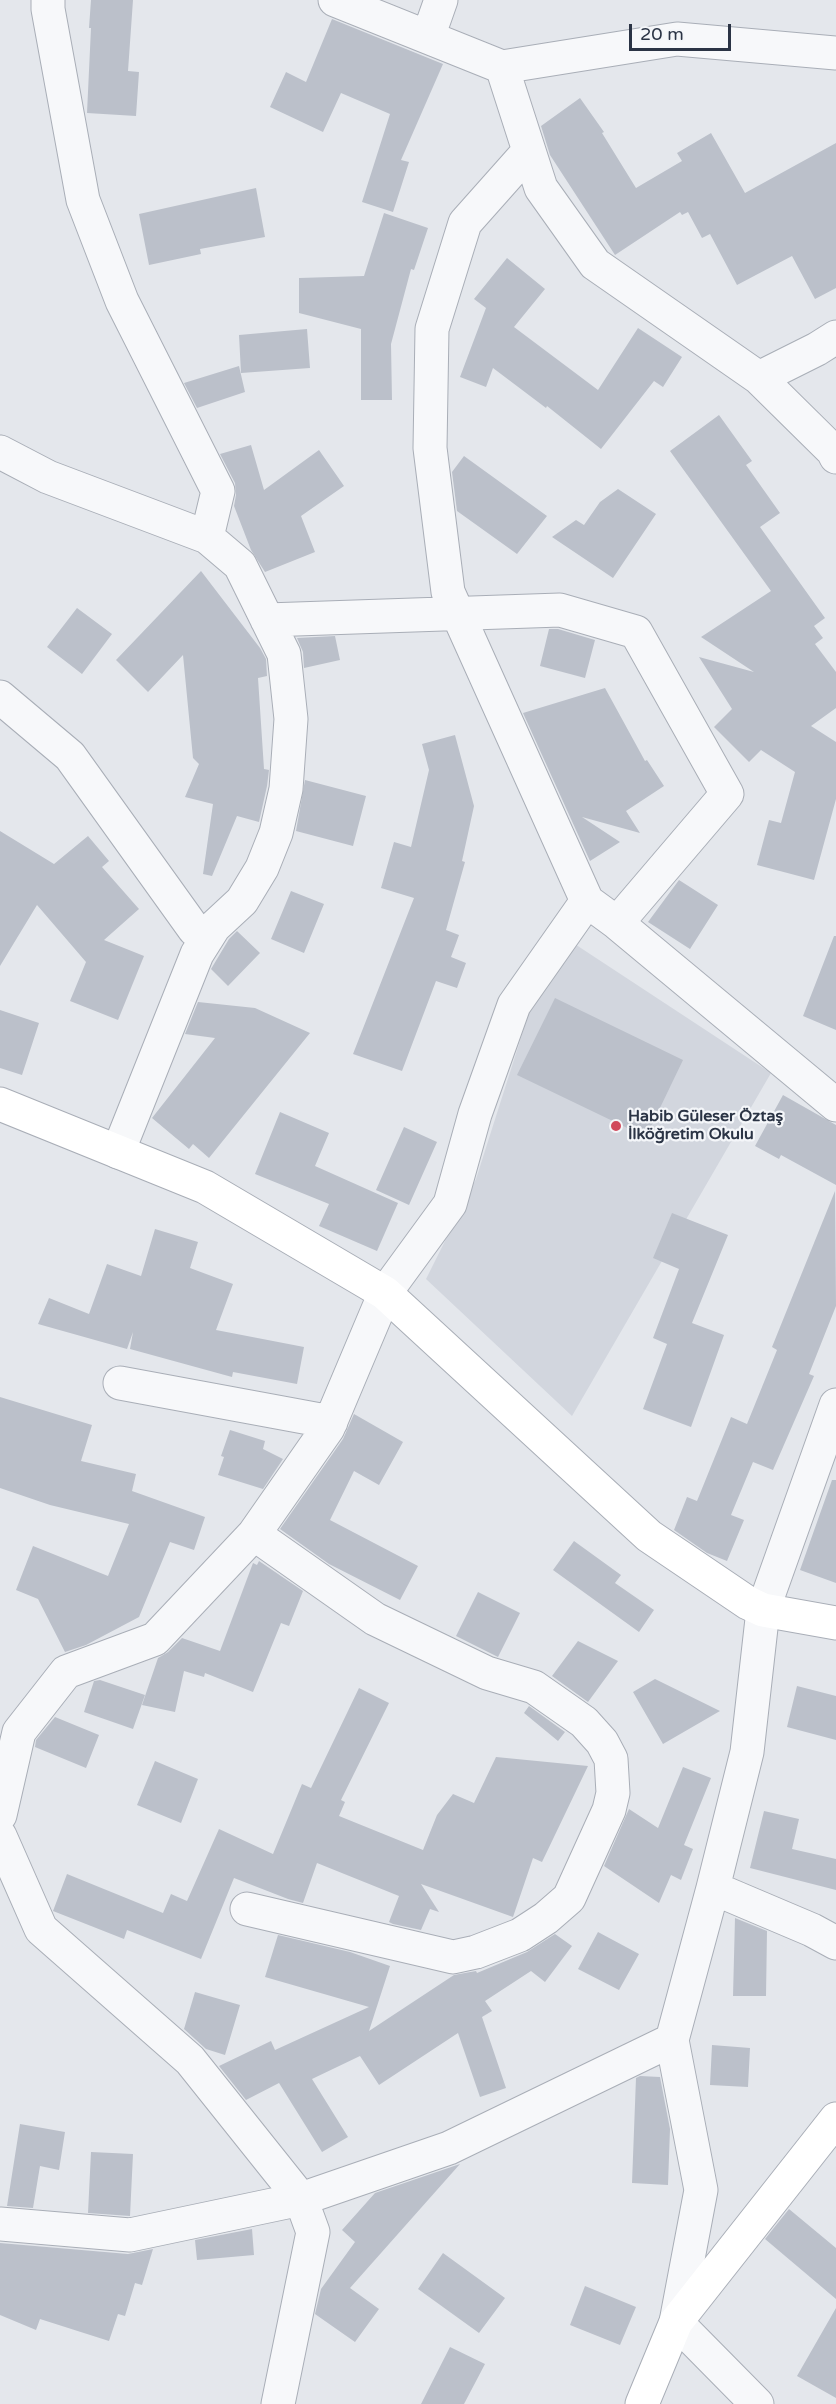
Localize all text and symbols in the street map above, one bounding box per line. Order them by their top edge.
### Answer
scale bar [632,12,734,50]
text: 20 m [640,23,684,45]
place label: Habib Güleser Öztaş İlköğretim Okulu [628,1107,783,1145]
marker: Habib Güleser Öztaş İlköğretim Okulu [609,1119,623,1133]

